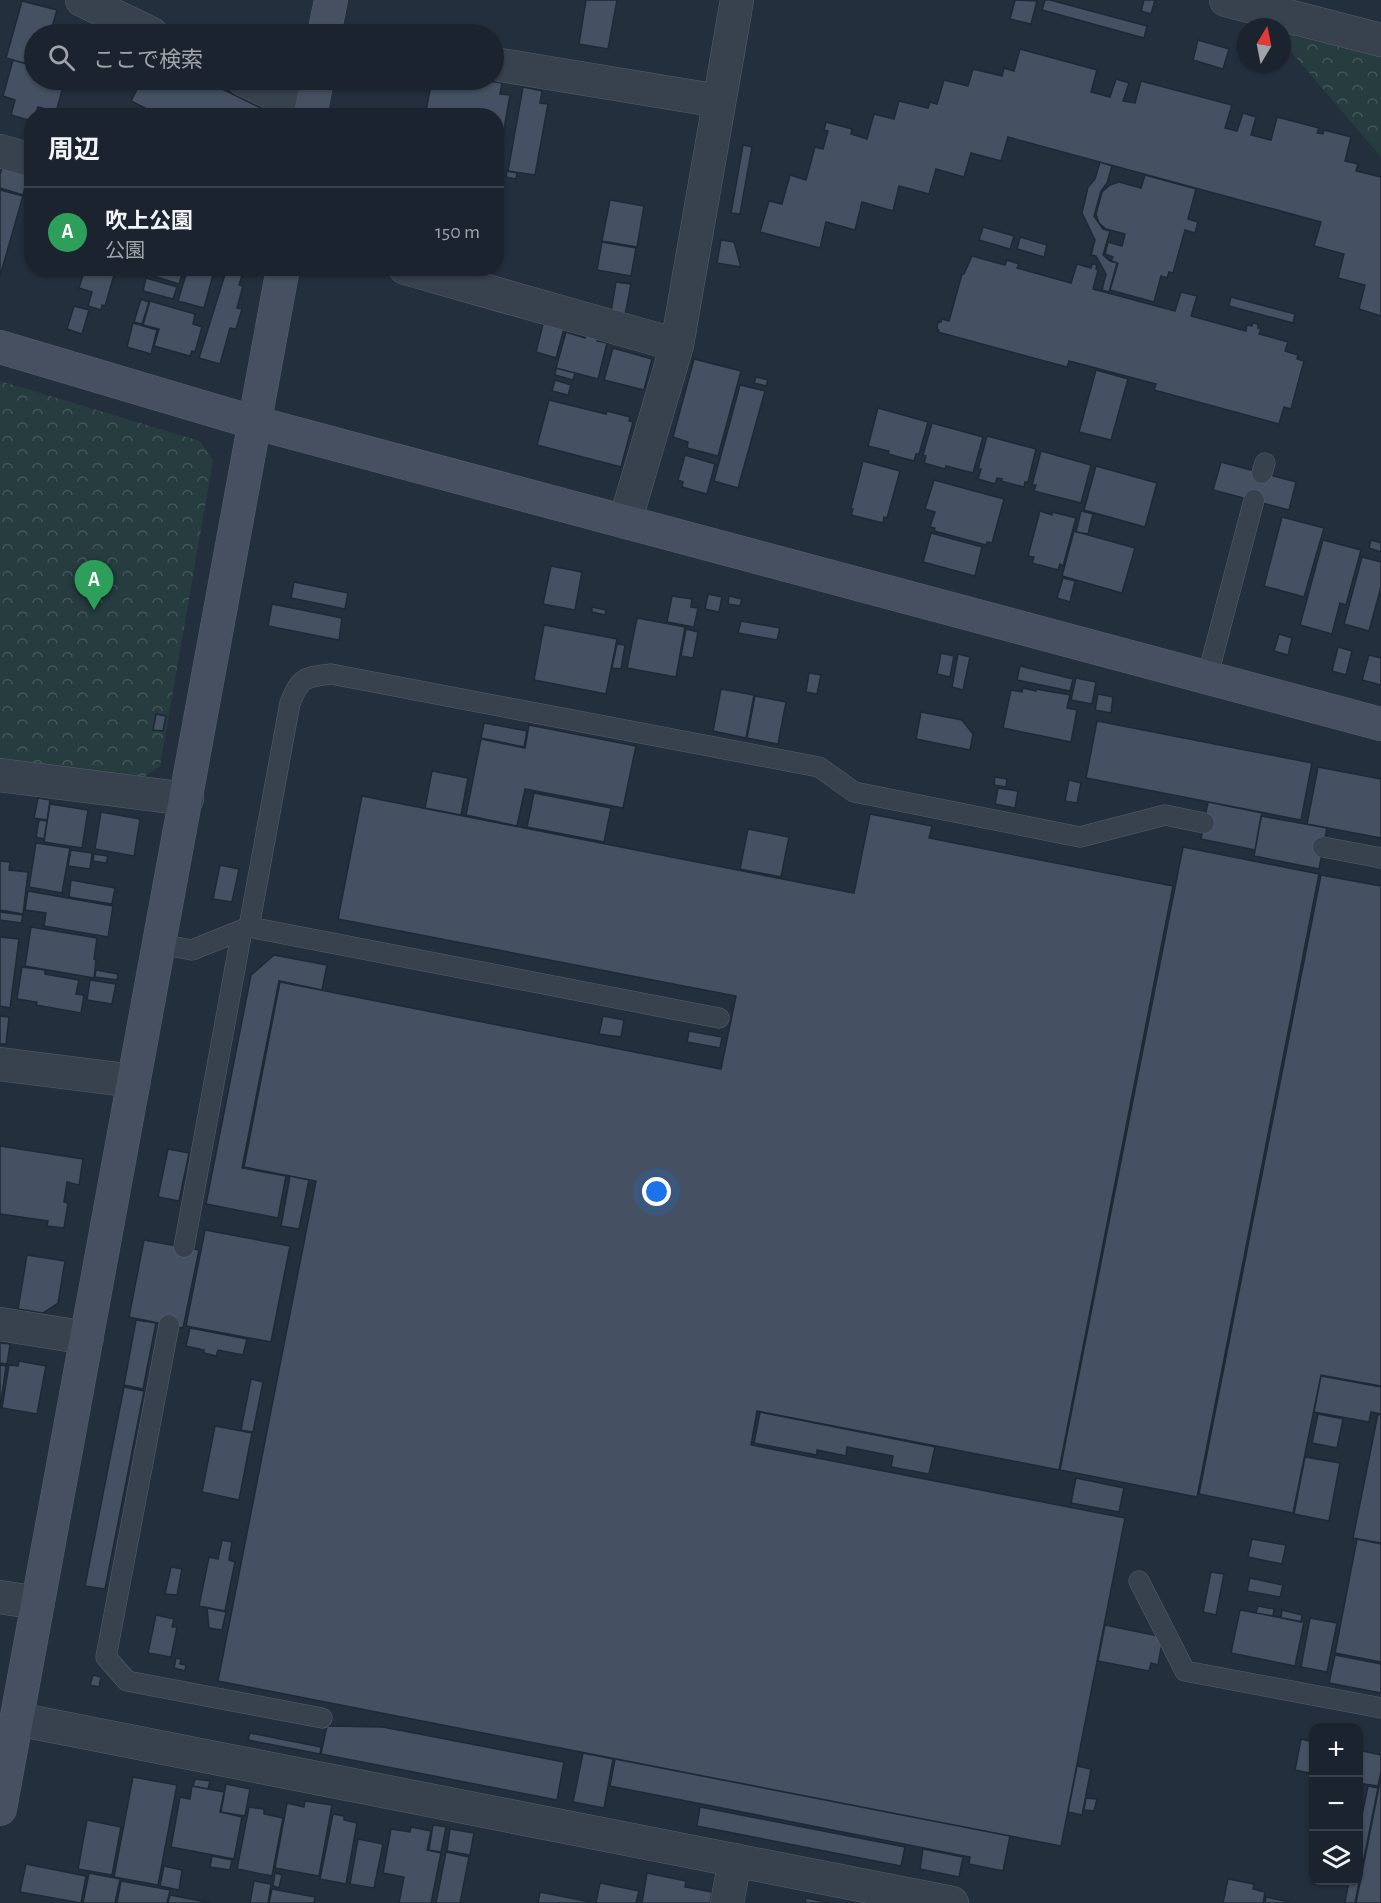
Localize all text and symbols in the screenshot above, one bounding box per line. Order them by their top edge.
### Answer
north arrow [1237,18,1291,72]
search box [24,24,504,90]
icon: search [45,41,78,74]
text: ここで検索 [93,49,203,71]
text: 周辺 [48,137,100,163]
text: 吹上公園 [105,210,193,232]
text: A [62,222,74,242]
text: 150 m [435,222,480,242]
text: 公園 [105,241,145,261]
pin: A [74,560,113,610]
your location [642,1177,671,1206]
map controls [1309,1723,1363,1885]
button: + [1309,1723,1363,1777]
button: − [1309,1777,1363,1831]
button: layers [1309,1831,1363,1885]

